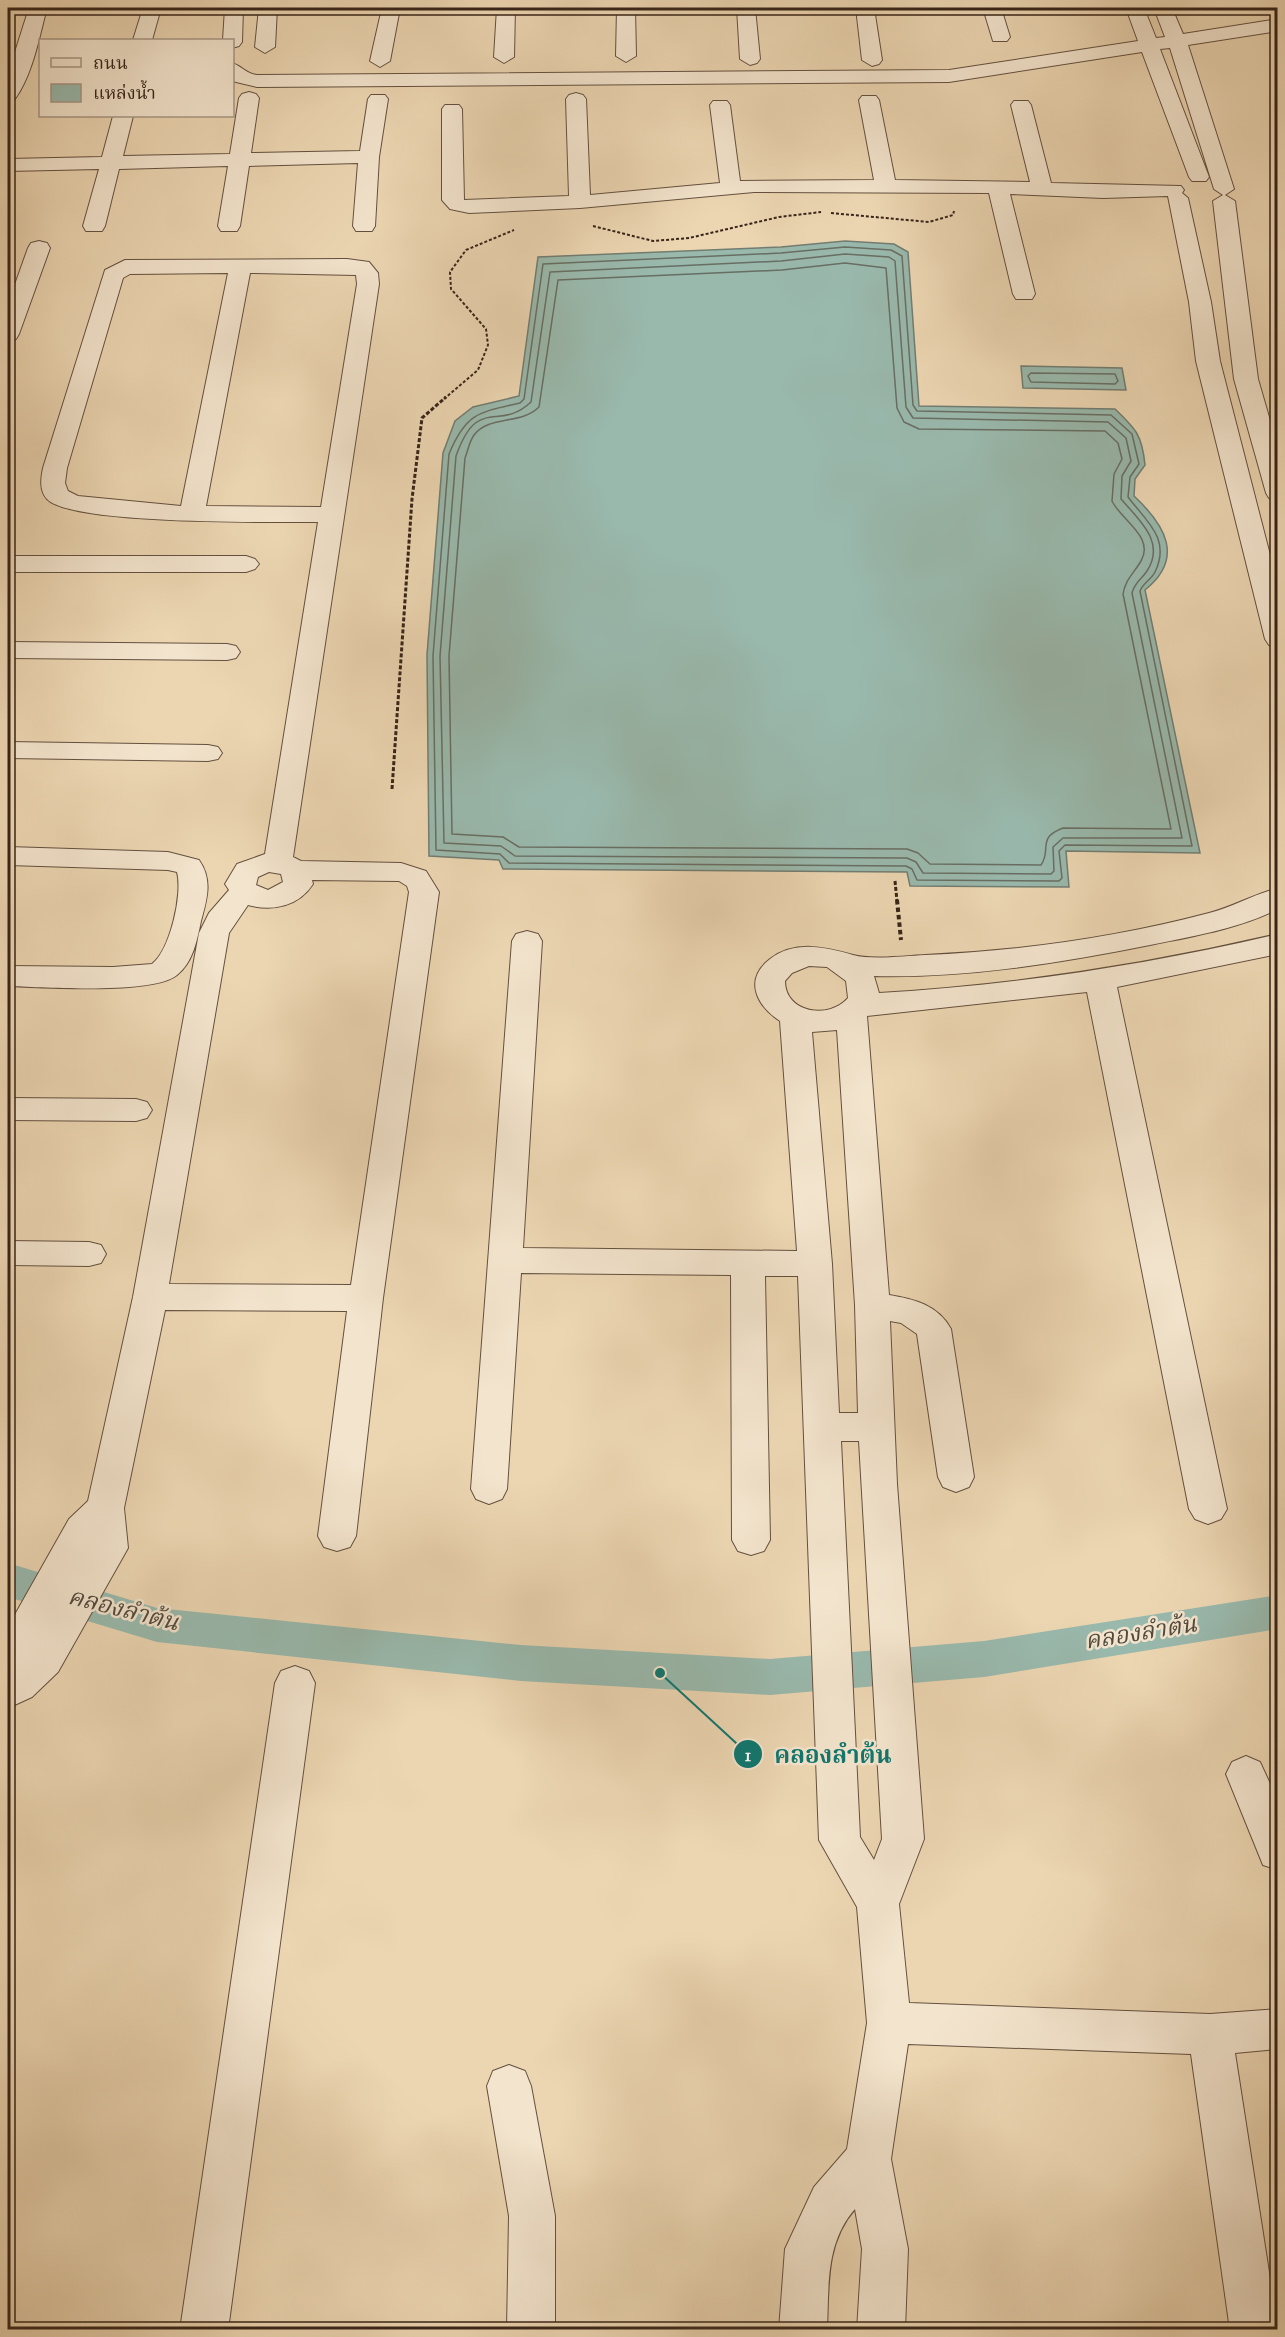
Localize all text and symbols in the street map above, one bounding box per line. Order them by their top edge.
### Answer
legend [39,39,234,117]
text: ถนน [93,52,128,78]
text: แหล่งน้ำ [93,79,156,108]
water label: คลองลำต้น [64,1581,182,1641]
water label: คลองลำต้น [1083,1608,1200,1660]
callout: คลองลำต้น [733,1733,904,1775]
text: คลองลำต้น [774,1740,892,1774]
text: 1 [745,1744,752,1770]

